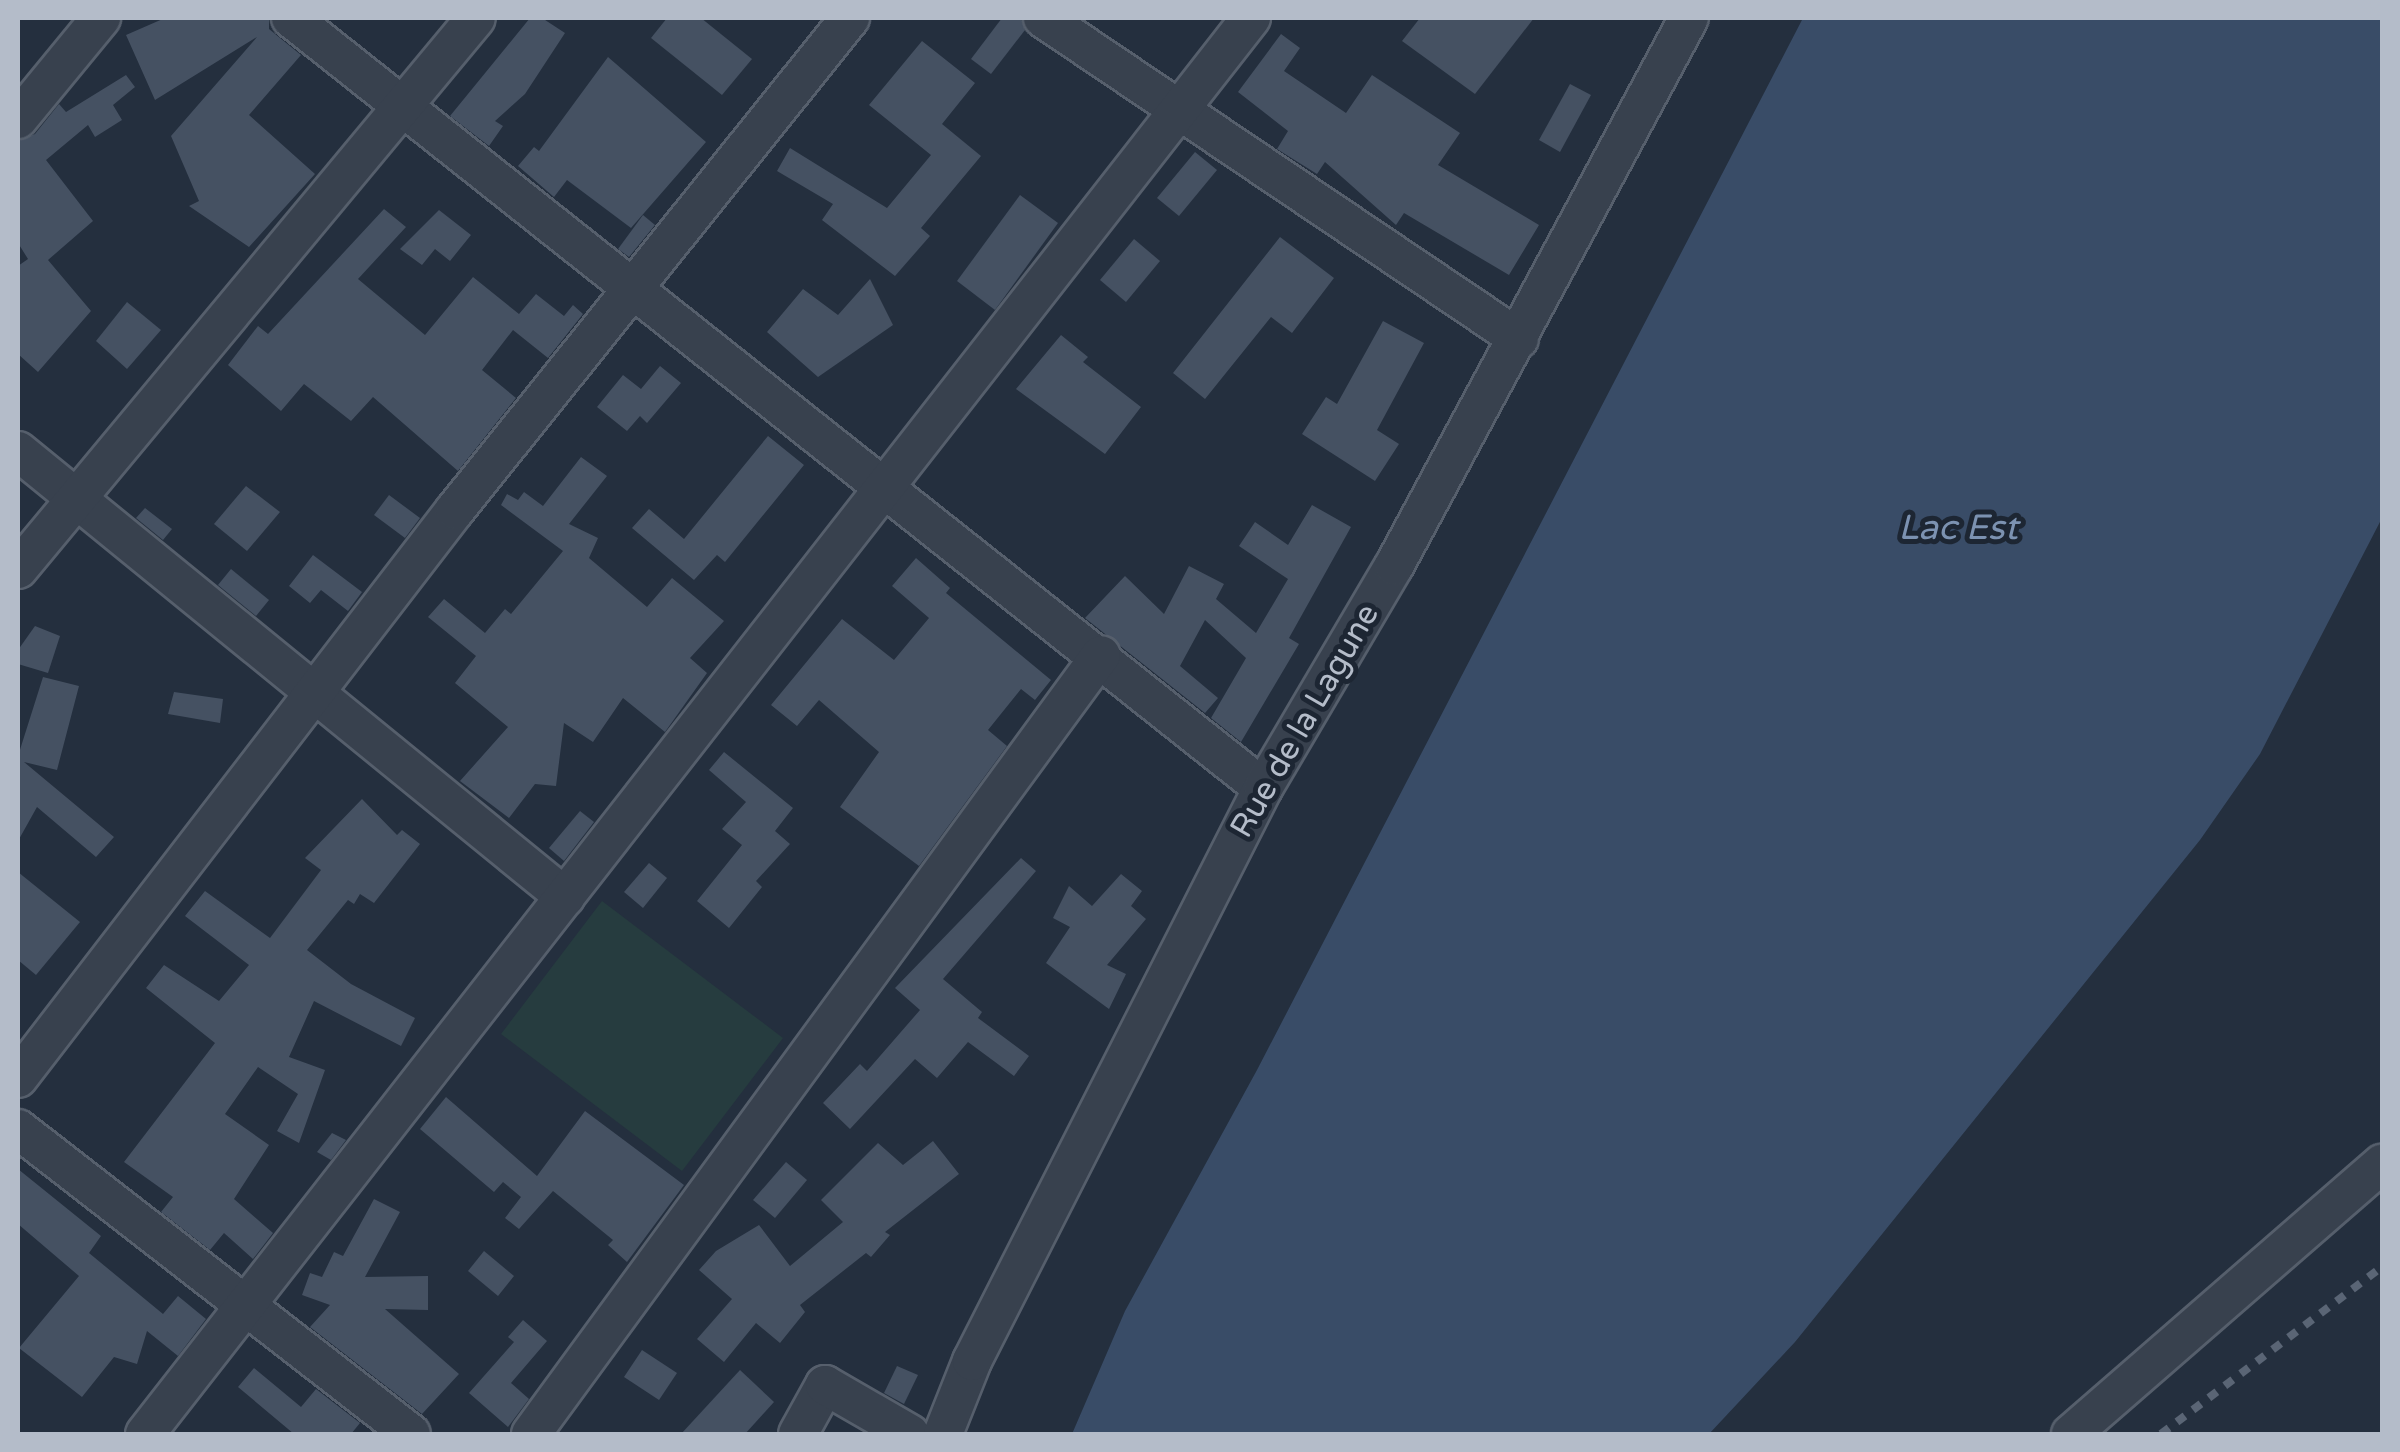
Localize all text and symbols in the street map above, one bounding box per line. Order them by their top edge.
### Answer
water label: Lac Est [1898,507,2018,549]
street label: Rue de la Lagune [1223,597,1387,845]

